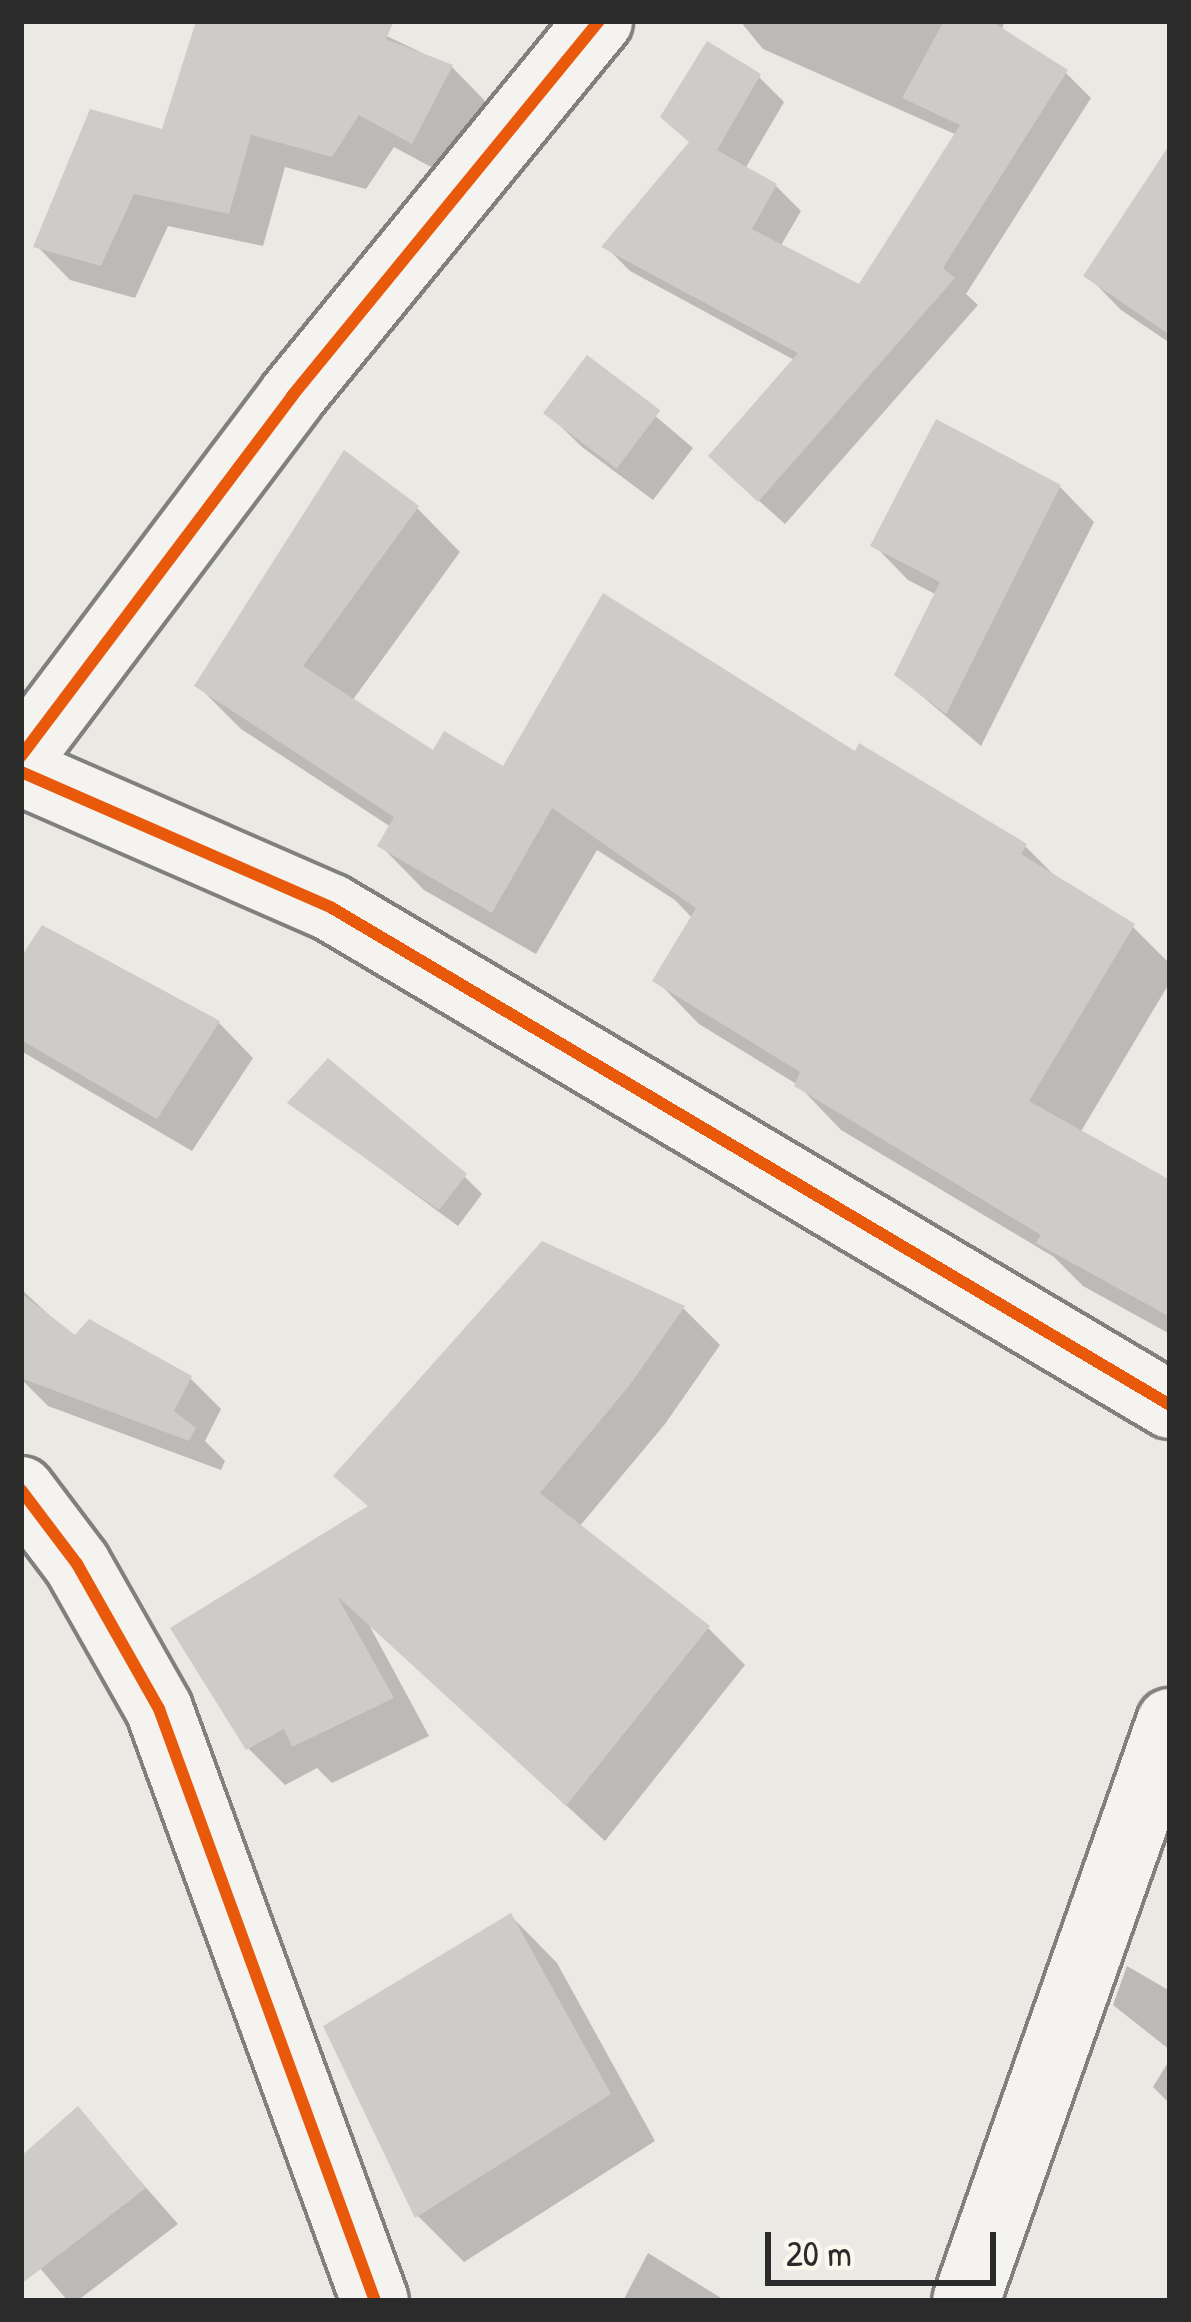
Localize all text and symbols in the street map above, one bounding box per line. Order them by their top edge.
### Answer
scale bar [771,2208,1002,2282]
text: 20 m [786,2228,852,2277]

